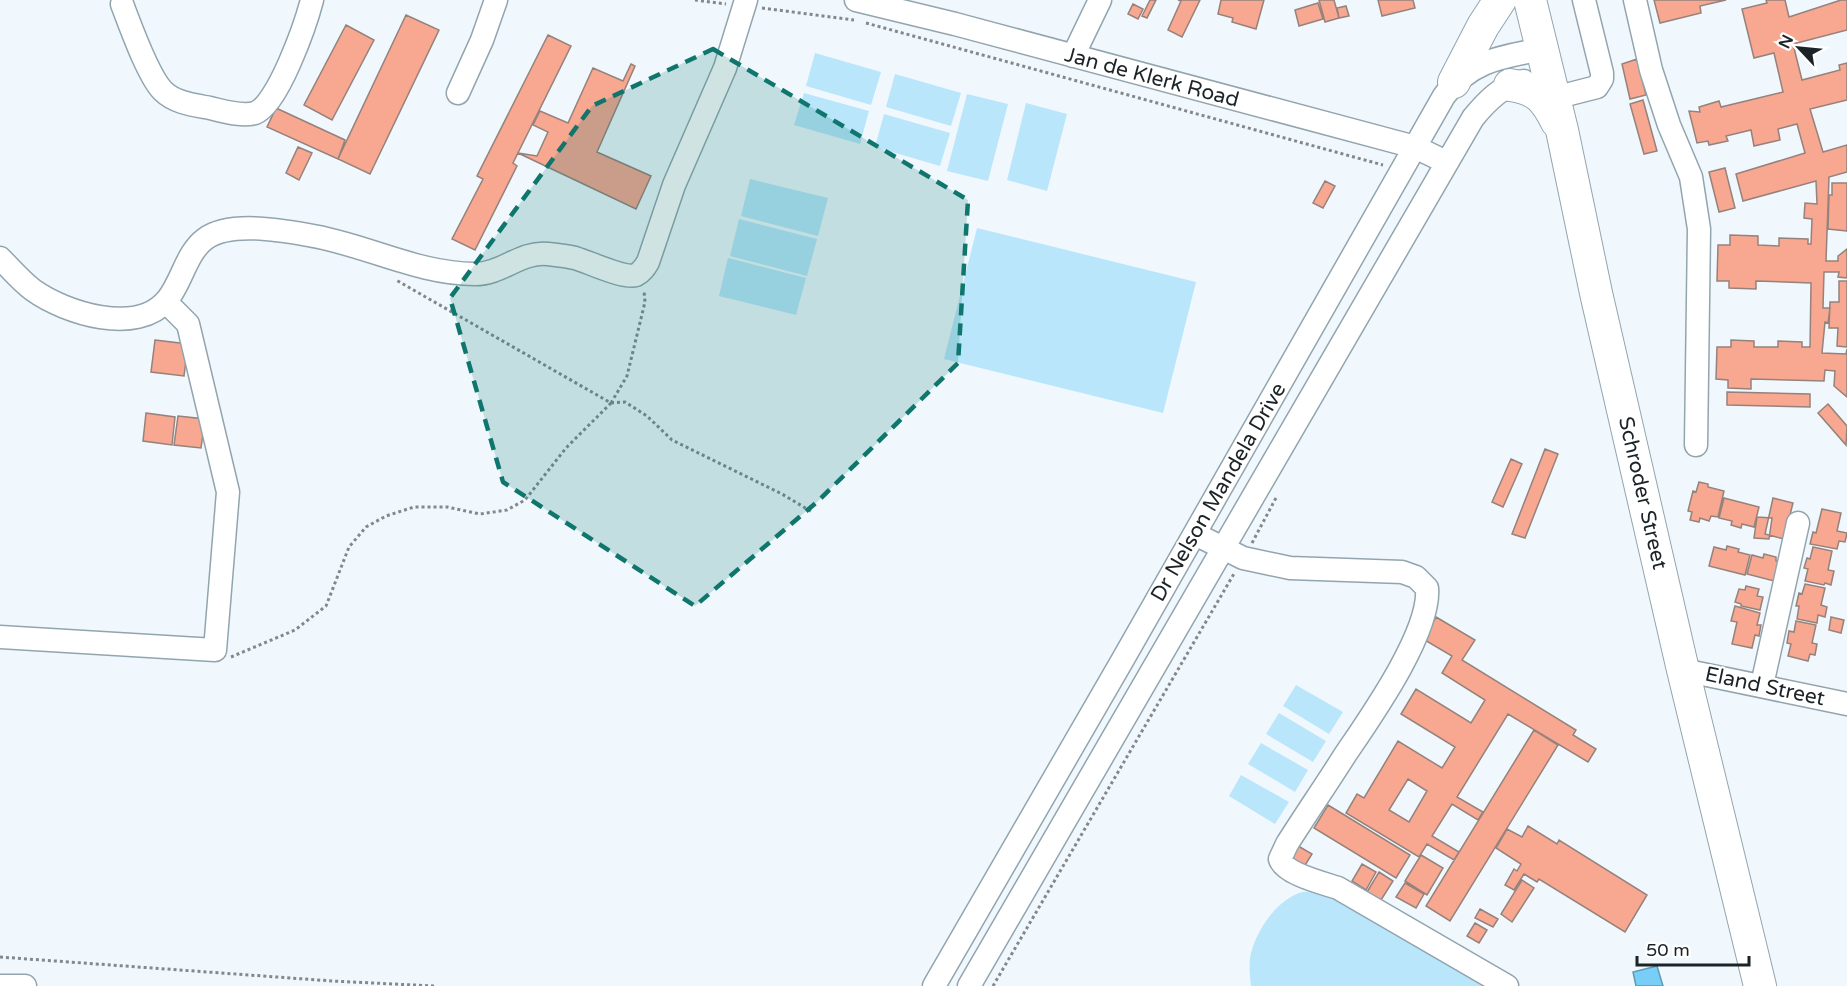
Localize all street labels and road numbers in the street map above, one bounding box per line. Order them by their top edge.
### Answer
street label: Jan de Klerk Road [1062,42,1242,113]
street label: Dr Nelson Mandela Drive [1146,378,1291,606]
street label: Schroder Street [1613,414,1672,572]
street label: Eland Street [1703,662,1827,711]

